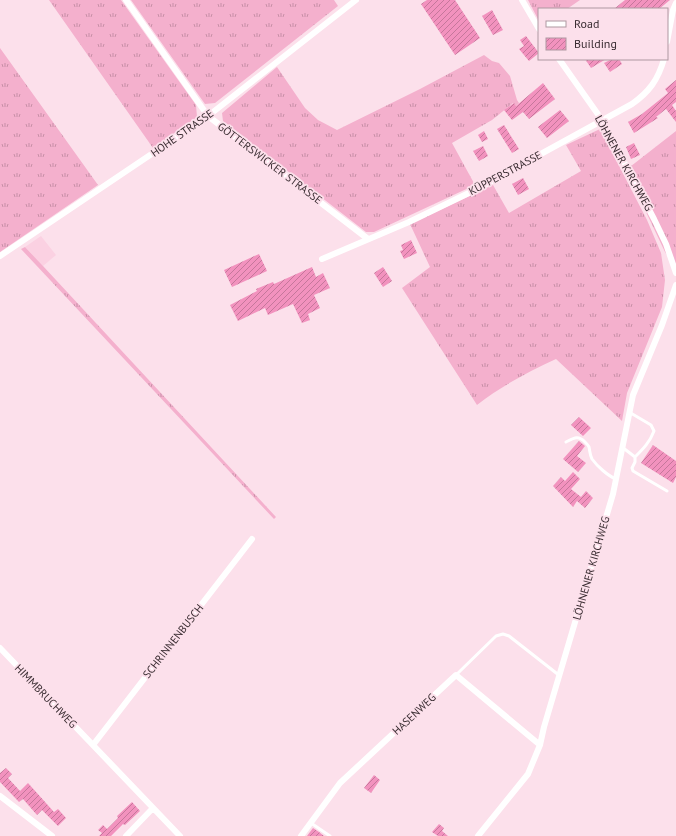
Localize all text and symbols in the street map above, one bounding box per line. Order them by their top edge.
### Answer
legend [538,8,668,60]
text: Road [574,16,599,31]
text: Building [574,36,617,51]
street label: HOHE STRASSE [148,106,216,160]
street label: LÖHNENER KIRCHWEG [592,113,656,214]
street label: GÖTTERSWICKER STRASSE [215,119,325,207]
street label: KÜPPERSTRASSE [466,148,544,198]
street label: LÖHNENER KIRCHWEG [569,514,613,622]
street label: SCHRINNENBUSCH [140,601,206,681]
street label: HIMMBRUCHWEG [12,661,80,731]
street label: HASENWEG [389,690,439,738]

